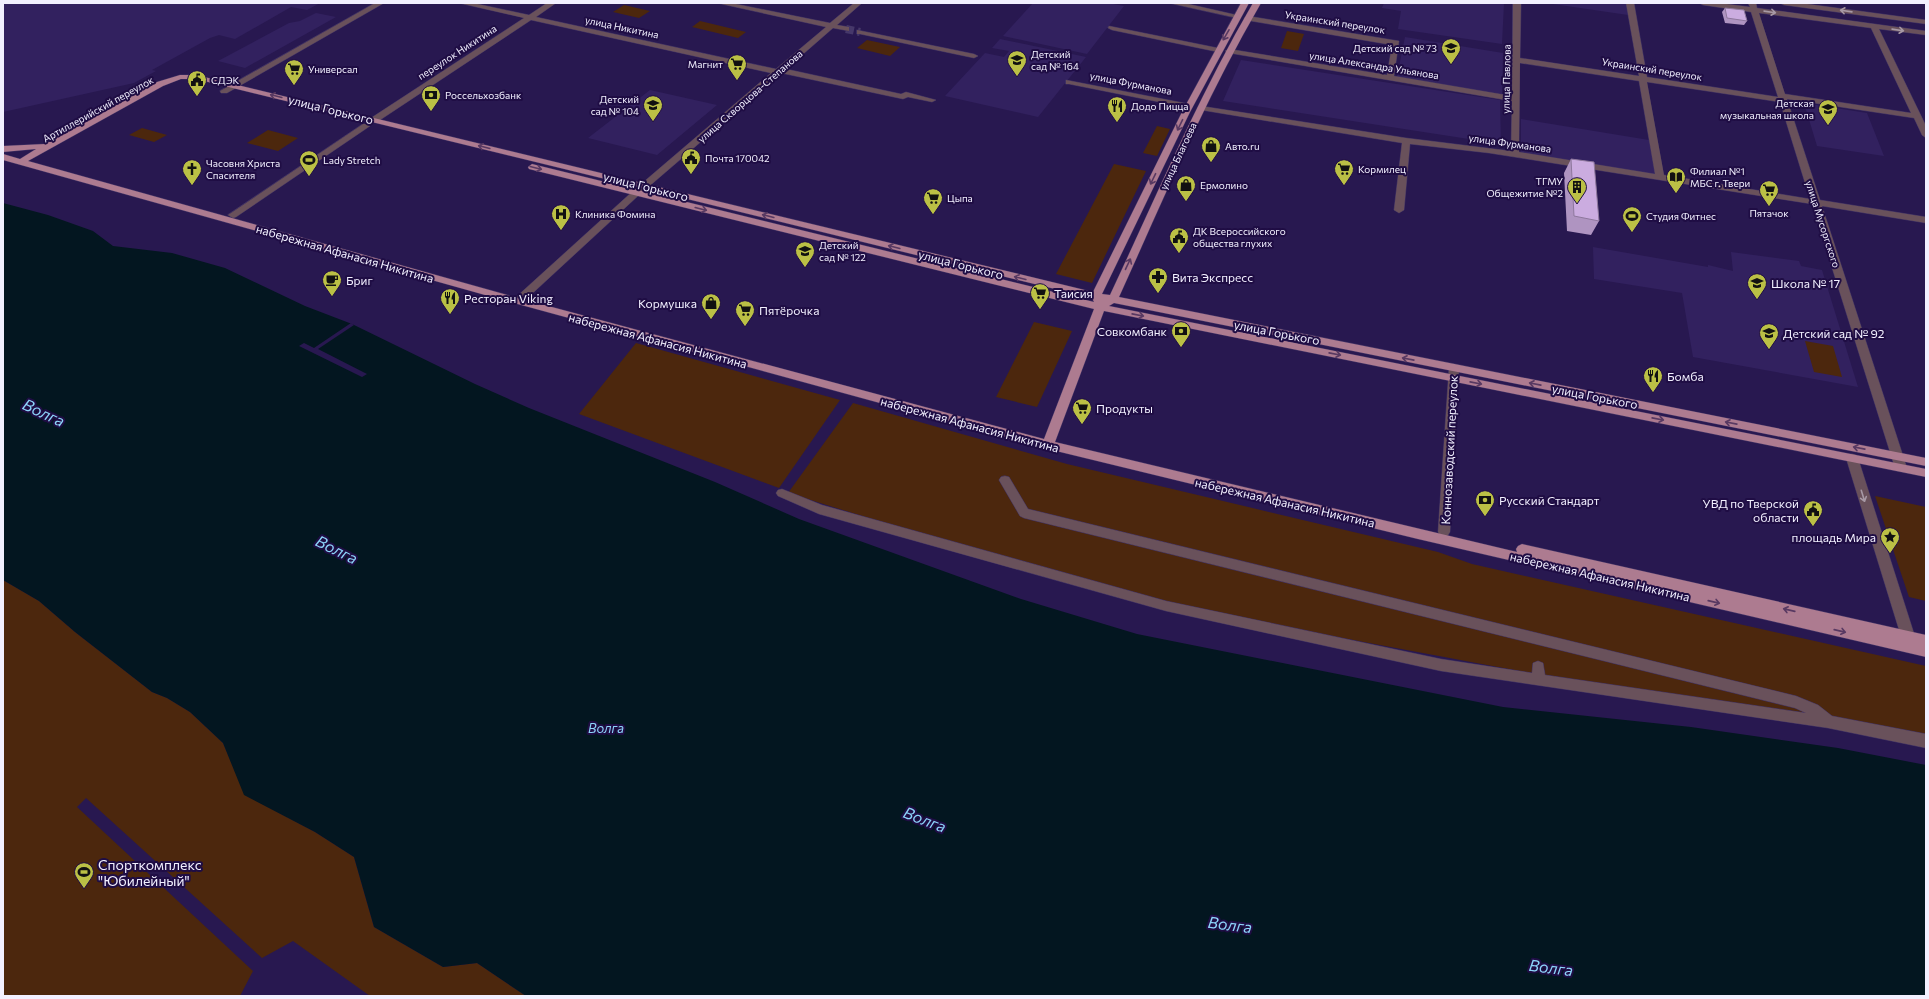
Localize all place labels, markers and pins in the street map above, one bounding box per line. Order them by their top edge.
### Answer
school or university icon: Детский сад № 73 [1440,37,1462,65]
place label: Детский сад № 73 [1353,42,1437,54]
place label: Детский сад № 164 [1031,48,1079,72]
school or university icon: Детский сад № 164 [1006,49,1028,77]
supermarket icon: Магнит [726,53,748,81]
supermarket icon: Универсал [283,58,305,86]
place label: Магнит [688,58,723,70]
place label: Универсал [308,63,358,75]
public building icon: СДЭК [186,69,208,97]
place label: СДЭК [211,74,240,86]
bank icon: Россельхозбанк [420,84,442,112]
place label: Россельхозбанк [445,89,522,101]
place label: Детский сад № 104 [591,93,639,117]
school or university icon: Детский сад № 104 [642,94,664,122]
restaurant icon: Додо Пицца [1106,95,1128,123]
place label: Детская музыкальная школа [1720,97,1814,121]
school or university icon: Детская музыкальная школа [1817,98,1839,126]
place label: Додо Пицца [1131,100,1189,112]
shop icon: Авто.ru [1200,135,1222,163]
place label: Авто.ru [1225,140,1260,152]
public building icon: Почта 170042 [680,147,702,175]
sports icon: Lady Stretch [298,149,320,177]
place label: Почта 170042 [705,152,770,164]
place label: Lady Stretch [323,154,380,166]
place label: Часовня Христа Спасителя [206,157,280,181]
church icon: Часовня Христа Спасителя [181,158,203,186]
supermarket icon: Кормилец [1333,158,1355,186]
place label: Кормилец [1358,163,1406,175]
place label: Филиал №1 МБС г. Твери [1690,165,1750,189]
library icon: Филиал №1 МБС г. Твери [1665,166,1687,194]
shop icon: Ермолино [1175,174,1197,202]
place label: ТГМУ Общежитие №2 [1486,175,1563,199]
building icon: ТГМУ Общежитие №2 [1566,176,1588,204]
place label: Ермолино [1200,179,1248,191]
supermarket icon: Пятачок [1758,179,1780,207]
supermarket icon: Цыпа [922,187,944,215]
place label: Цыпа [947,192,973,204]
hospital icon: Клиника Фомина [550,203,572,231]
sports icon: Студия Фитнес [1621,205,1643,233]
place label: Пятачок [1749,207,1789,219]
place label: Клиника Фомина [575,208,655,220]
place label: Студия Фитнес [1646,210,1716,222]
place label: ДК Всероссийского общества глухих [1193,225,1286,249]
public building icon: ДК Всероссийского общества глухих [1168,226,1190,254]
place label: Детский сад № 122 [819,239,866,263]
school or university icon: Детский сад № 122 [794,240,816,268]
pharmacy icon: Вита Экспресс [1147,266,1169,294]
cafe icon: Бриг [321,269,343,297]
place label: Вита Экспресс [1172,270,1253,284]
school or university icon: Школа № 17 [1746,272,1768,300]
place label: Бриг [346,273,373,287]
place label: Школа № 17 [1771,276,1840,290]
supermarket icon: Таисия [1029,282,1051,310]
place label: Таисия [1054,286,1093,300]
restaurant icon: Ресторан Viking [439,287,461,315]
place label: Ресторан Viking [464,291,553,305]
shop icon: Кормушка [700,292,722,320]
place label: Кормушка [638,296,697,310]
supermarket icon: Пятёрочка [734,299,756,327]
place label: Пятёрочка [759,303,819,317]
bank icon: Совкомбанк [1170,320,1192,348]
school or university icon: Детский сад № 92 [1758,322,1780,350]
place label: Совкомбанк [1097,324,1168,338]
place label: Детский сад № 92 [1783,326,1885,340]
restaurant icon: Бомба [1642,365,1664,393]
place label: Бомба [1667,369,1704,383]
supermarket icon: Продукты [1071,397,1093,425]
place label: Продукты [1096,401,1153,415]
bank icon: Русский Стандарт [1474,489,1496,517]
place label: Русский Стандарт [1499,493,1600,507]
place label: УВД по Тверской области [1703,496,1799,524]
public building icon: УВД по Тверской области [1802,499,1824,527]
place icon: площадь Мира [1879,526,1901,554]
place label: площадь Мира [1792,530,1876,544]
place label: Спорткомплекс "Юбилейный" [98,856,202,889]
sports icon: Спорткомплекс "Юбилейный" [73,861,95,889]

